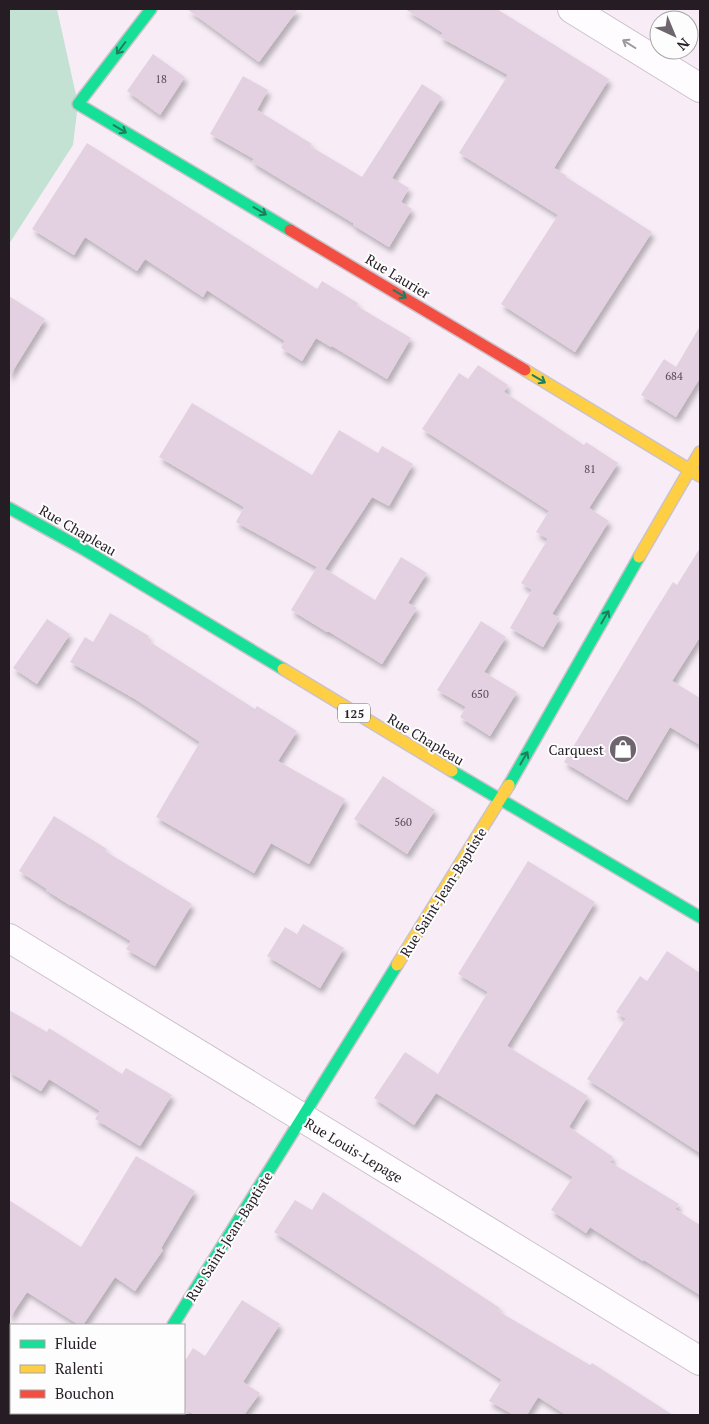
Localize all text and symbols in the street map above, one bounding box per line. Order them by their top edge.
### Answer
north arrow [649,10,699,60]
text: N [673,34,694,55]
one-way arrow [622,38,636,49]
one-way arrow [116,41,126,55]
house number: 18 [155,72,167,86]
one-way arrow [113,124,127,134]
one-way arrow [253,207,267,217]
street label: Rue Laurier [362,249,434,303]
one-way arrow [392,290,406,300]
house number: 684 [665,369,683,383]
one-way arrow [531,374,545,384]
house number: 81 [584,462,596,476]
street label: Rue Chapleau [36,500,120,560]
one-way arrow [601,611,611,625]
house number: 650 [471,687,489,701]
road number: 125 [338,704,370,722]
street label: Rue Chapleau [384,709,468,769]
shop icon: Carquest [608,734,638,764]
place label: Carquest [549,740,605,759]
one-way arrow [520,751,530,766]
house number: 560 [394,815,412,829]
street label: Rue Saint-Jean-Baptiste [395,824,491,960]
street label: Rue Louis-Lepage [301,1113,407,1187]
street label: Rue Saint-Jean-Baptiste [181,1168,277,1304]
legend [10,1324,185,1414]
text: Fluide [55,1333,97,1353]
text: Ralenti [55,1358,103,1378]
text: Bouchon [55,1383,114,1403]

